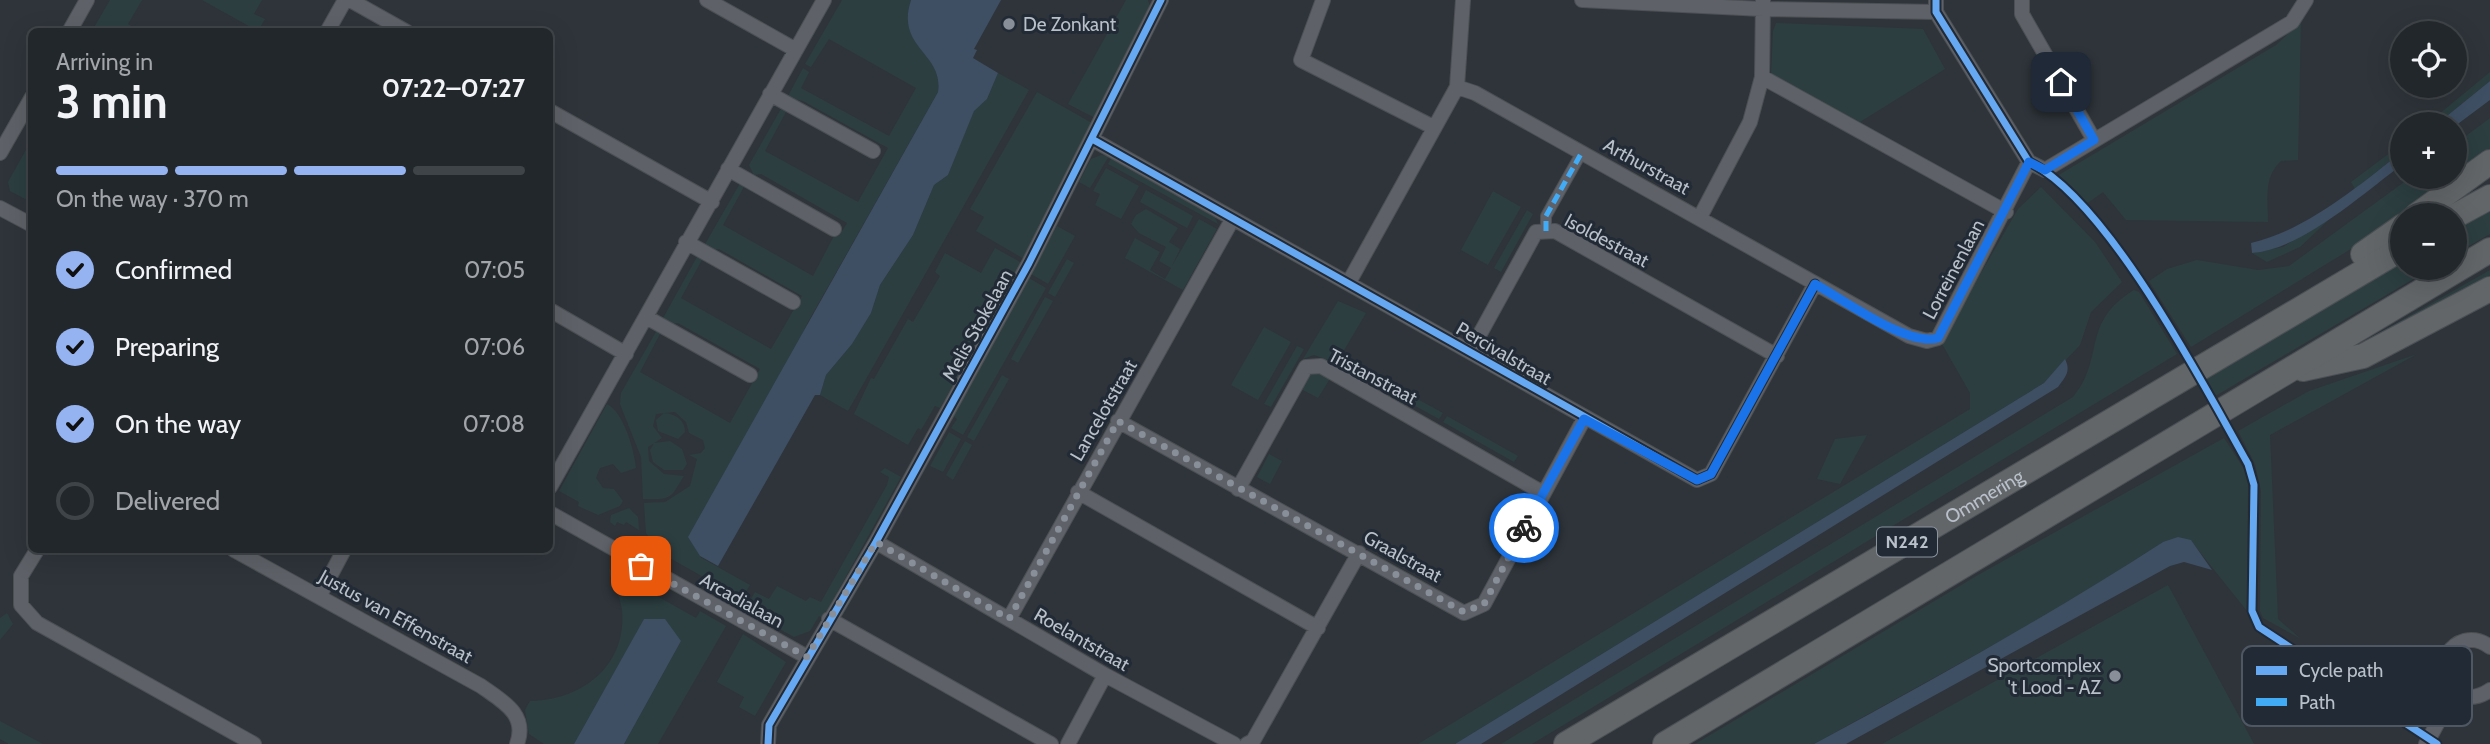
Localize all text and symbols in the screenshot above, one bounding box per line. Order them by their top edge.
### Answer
place label: De Zonkant [1023,13,1117,36]
marker: De Zonkant [1001,16,1017,32]
map controls [2390,21,2467,280]
button: locate [2390,21,2467,98]
text: Arriving in [56,48,153,76]
pin [2031,52,2091,112]
icon: home [2042,63,2080,101]
text: 07:22–07:27 [382,72,525,104]
text: 3 min [56,74,168,130]
button: + [2390,112,2467,189]
street label: Arthurstraat [1600,133,1694,200]
text: On the way · 370 m [56,185,249,213]
button: − [2390,203,2467,280]
street label: Isoldestraat [1561,209,1653,273]
street label: Lorreinenlaan [1918,215,1989,323]
icon: check [56,251,94,289]
text: Confirmed [115,254,232,286]
text: 07:05 [464,256,525,284]
street label: Melis Stokelaan [937,265,1018,385]
street label: Percivalstraat [1452,317,1556,390]
icon: check [56,328,94,366]
text: Preparing [115,331,219,363]
text: 07:06 [464,333,525,361]
street label: Tristanstraat [1325,343,1422,410]
street label: Lancelotstraat [1065,355,1142,465]
icon: check [56,405,94,443]
text: On the way [115,408,241,440]
text: 07:08 [463,410,525,438]
street label: Ommering [1941,464,2028,529]
text: Delivered [115,485,220,517]
courier [1489,493,1559,563]
icon: bike [1505,509,1543,547]
street label: Graalstraat [1360,526,1446,588]
road number: N242 [1877,528,1937,556]
pin [611,536,671,596]
icon: bag [622,547,660,585]
street label: Justus van Effenstraat [314,564,477,668]
street label: Arcadialaan [696,568,788,633]
street label: Roelantstraat [1030,603,1134,676]
legend [2242,646,2472,726]
place label: Sportcomplex 't Lood - AZ [1987,654,2102,699]
text: Cycle path [2299,659,2383,682]
marker: Sportcomplex 't Lood - AZ [2107,668,2123,684]
text: Path [2299,691,2335,714]

